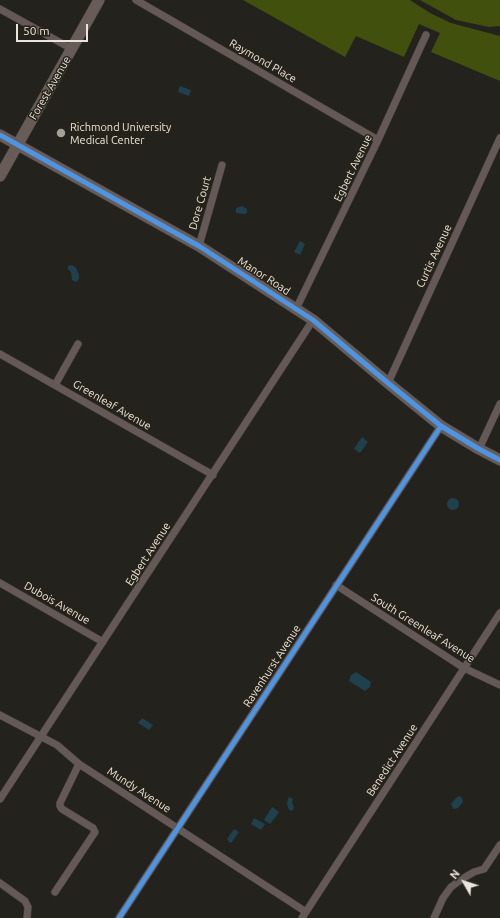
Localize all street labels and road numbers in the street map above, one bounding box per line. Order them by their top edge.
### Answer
street label: Raymond Place [227,36,299,86]
street label: Forest Avenue [27,54,73,122]
street label: Egbert Avenue [331,132,375,204]
street label: Dore Court [186,175,214,231]
street label: Curtis Avenue [414,222,454,290]
street label: Manor Road [235,254,293,298]
street label: Greenleaf Avenue [70,377,154,433]
street label: Egbert Avenue [123,520,173,588]
street label: Dubois Avenue [22,579,92,627]
street label: South Greenleaf Avenue [369,591,477,665]
street label: Ravenhurst Avenue [240,622,304,710]
street label: Benedict Avenue [364,721,420,799]
street label: Mundy Avenue [105,764,173,816]

